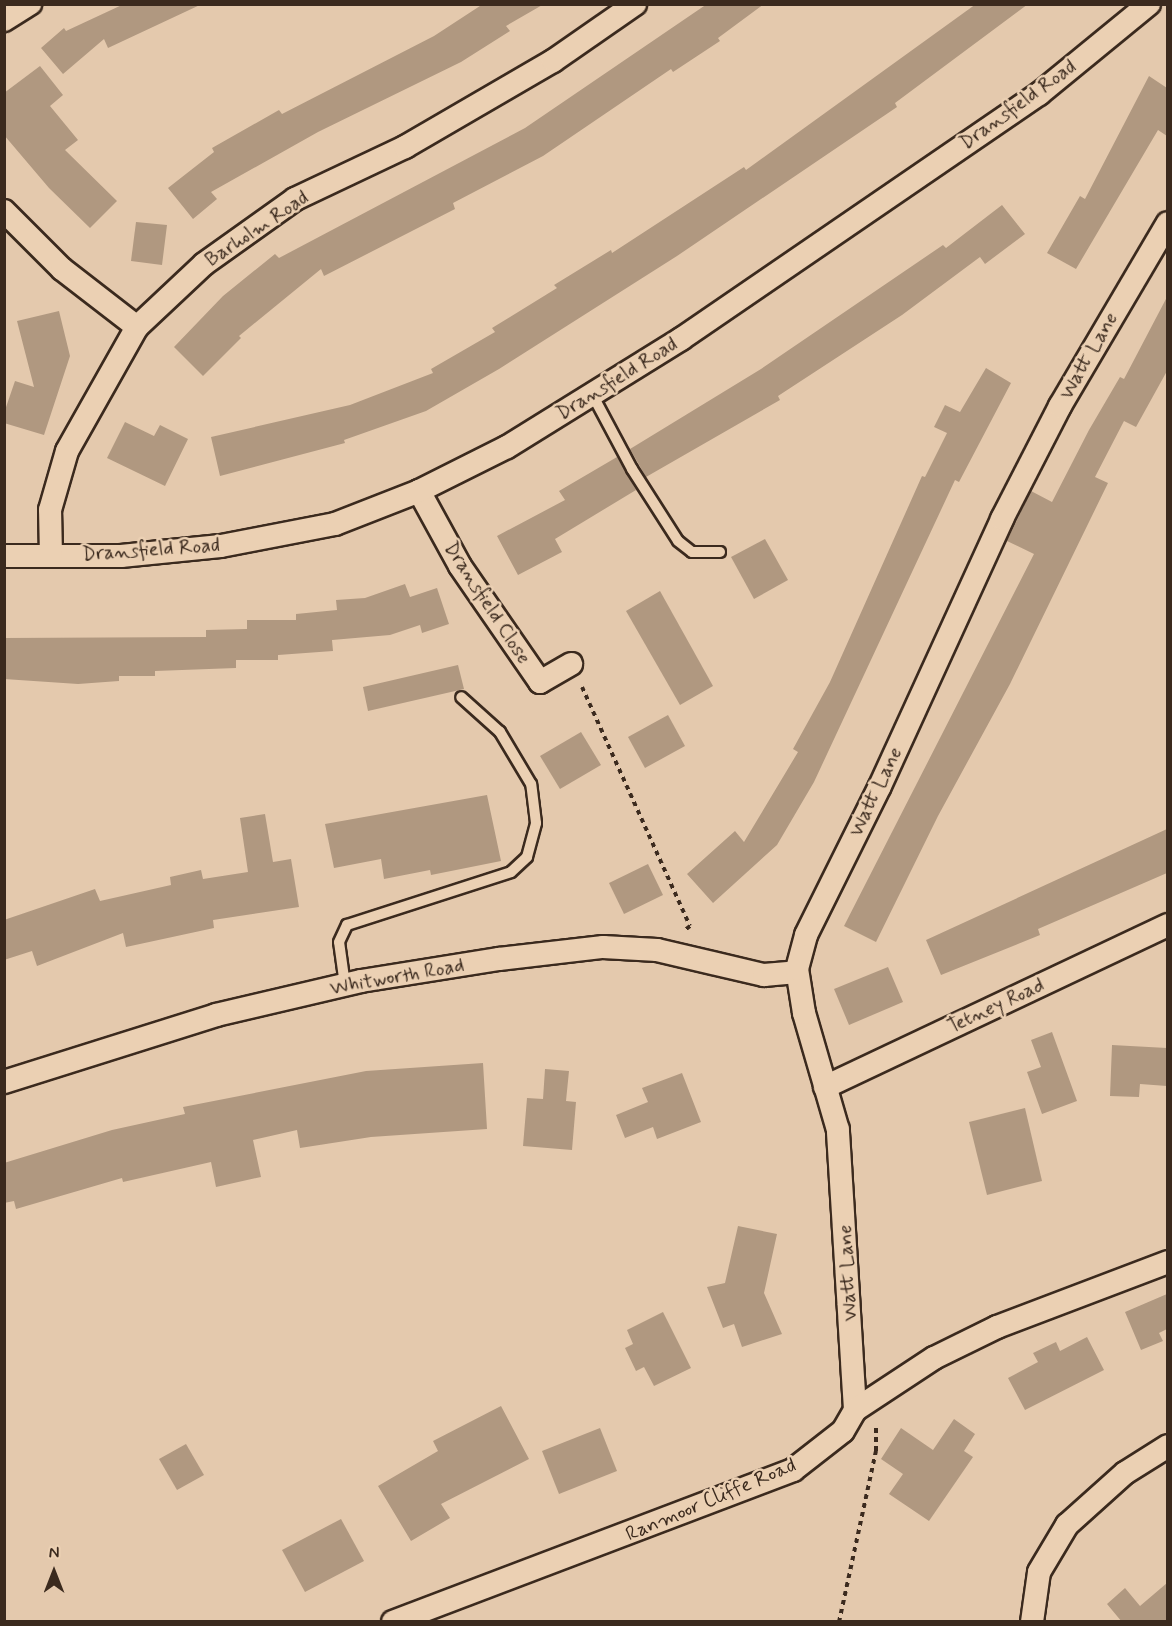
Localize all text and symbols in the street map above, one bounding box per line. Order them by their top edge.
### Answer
street label: Dransfield Road [956,55,1080,155]
street label: Barholm Road [201,186,313,272]
street label: Watt Lane [1054,308,1124,404]
street label: Dransfield Road [553,333,681,425]
street label: Dransfield Road [82,533,220,567]
street label: Dransfield Close [438,537,536,669]
street label: Watt Lane [844,743,908,841]
street label: Whitworth Road [328,953,466,1001]
street label: Tetney Road [944,973,1048,1039]
street label: Watt Lane [833,1224,863,1322]
street label: Ranmoor Cliffe Road [622,1453,800,1547]
north arrow [24,1542,84,1602]
text: N [49,1543,59,1564]

